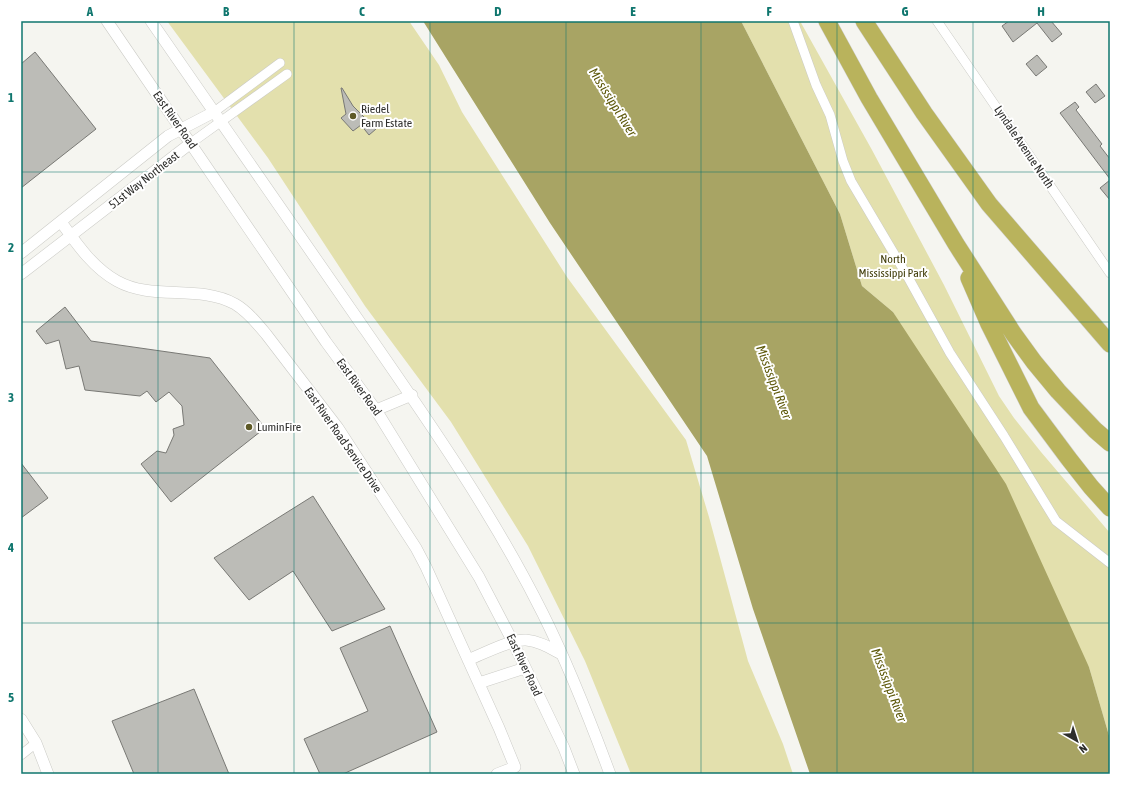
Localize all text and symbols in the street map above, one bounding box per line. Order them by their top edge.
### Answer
text: A [86,4,94,19]
text: B [223,4,230,19]
text: C [359,4,365,19]
text: D [494,4,502,19]
text: E [630,4,636,19]
text: F [766,4,772,19]
text: G [902,4,909,19]
text: H [1037,4,1045,19]
water label: Mississippi River [586,65,641,140]
street label: East River Road [150,88,200,152]
text: 1 [8,90,14,105]
place label: Riedel Farm Estate [361,102,412,130]
street label: Lyndale Avenue North [991,103,1057,191]
marker: Riedel Farm Estate [348,111,358,121]
street label: 51st Way Northeast [106,148,182,212]
text: 2 [8,240,14,255]
park label: North Mississippi Park [858,252,928,280]
water label: Mississippi River [753,343,795,422]
street label: East River Road [334,356,384,418]
street label: East River Road Service Drive [301,385,385,495]
text: 3 [8,390,14,405]
place label: LuminFire [257,420,301,434]
marker: LuminFire [244,422,254,432]
text: 4 [7,540,14,555]
street label: East River Road [503,632,545,698]
water label: Mississippi River [868,646,910,725]
text: 5 [8,690,14,705]
north arrow [1057,721,1097,761]
text: N [1077,742,1090,755]

